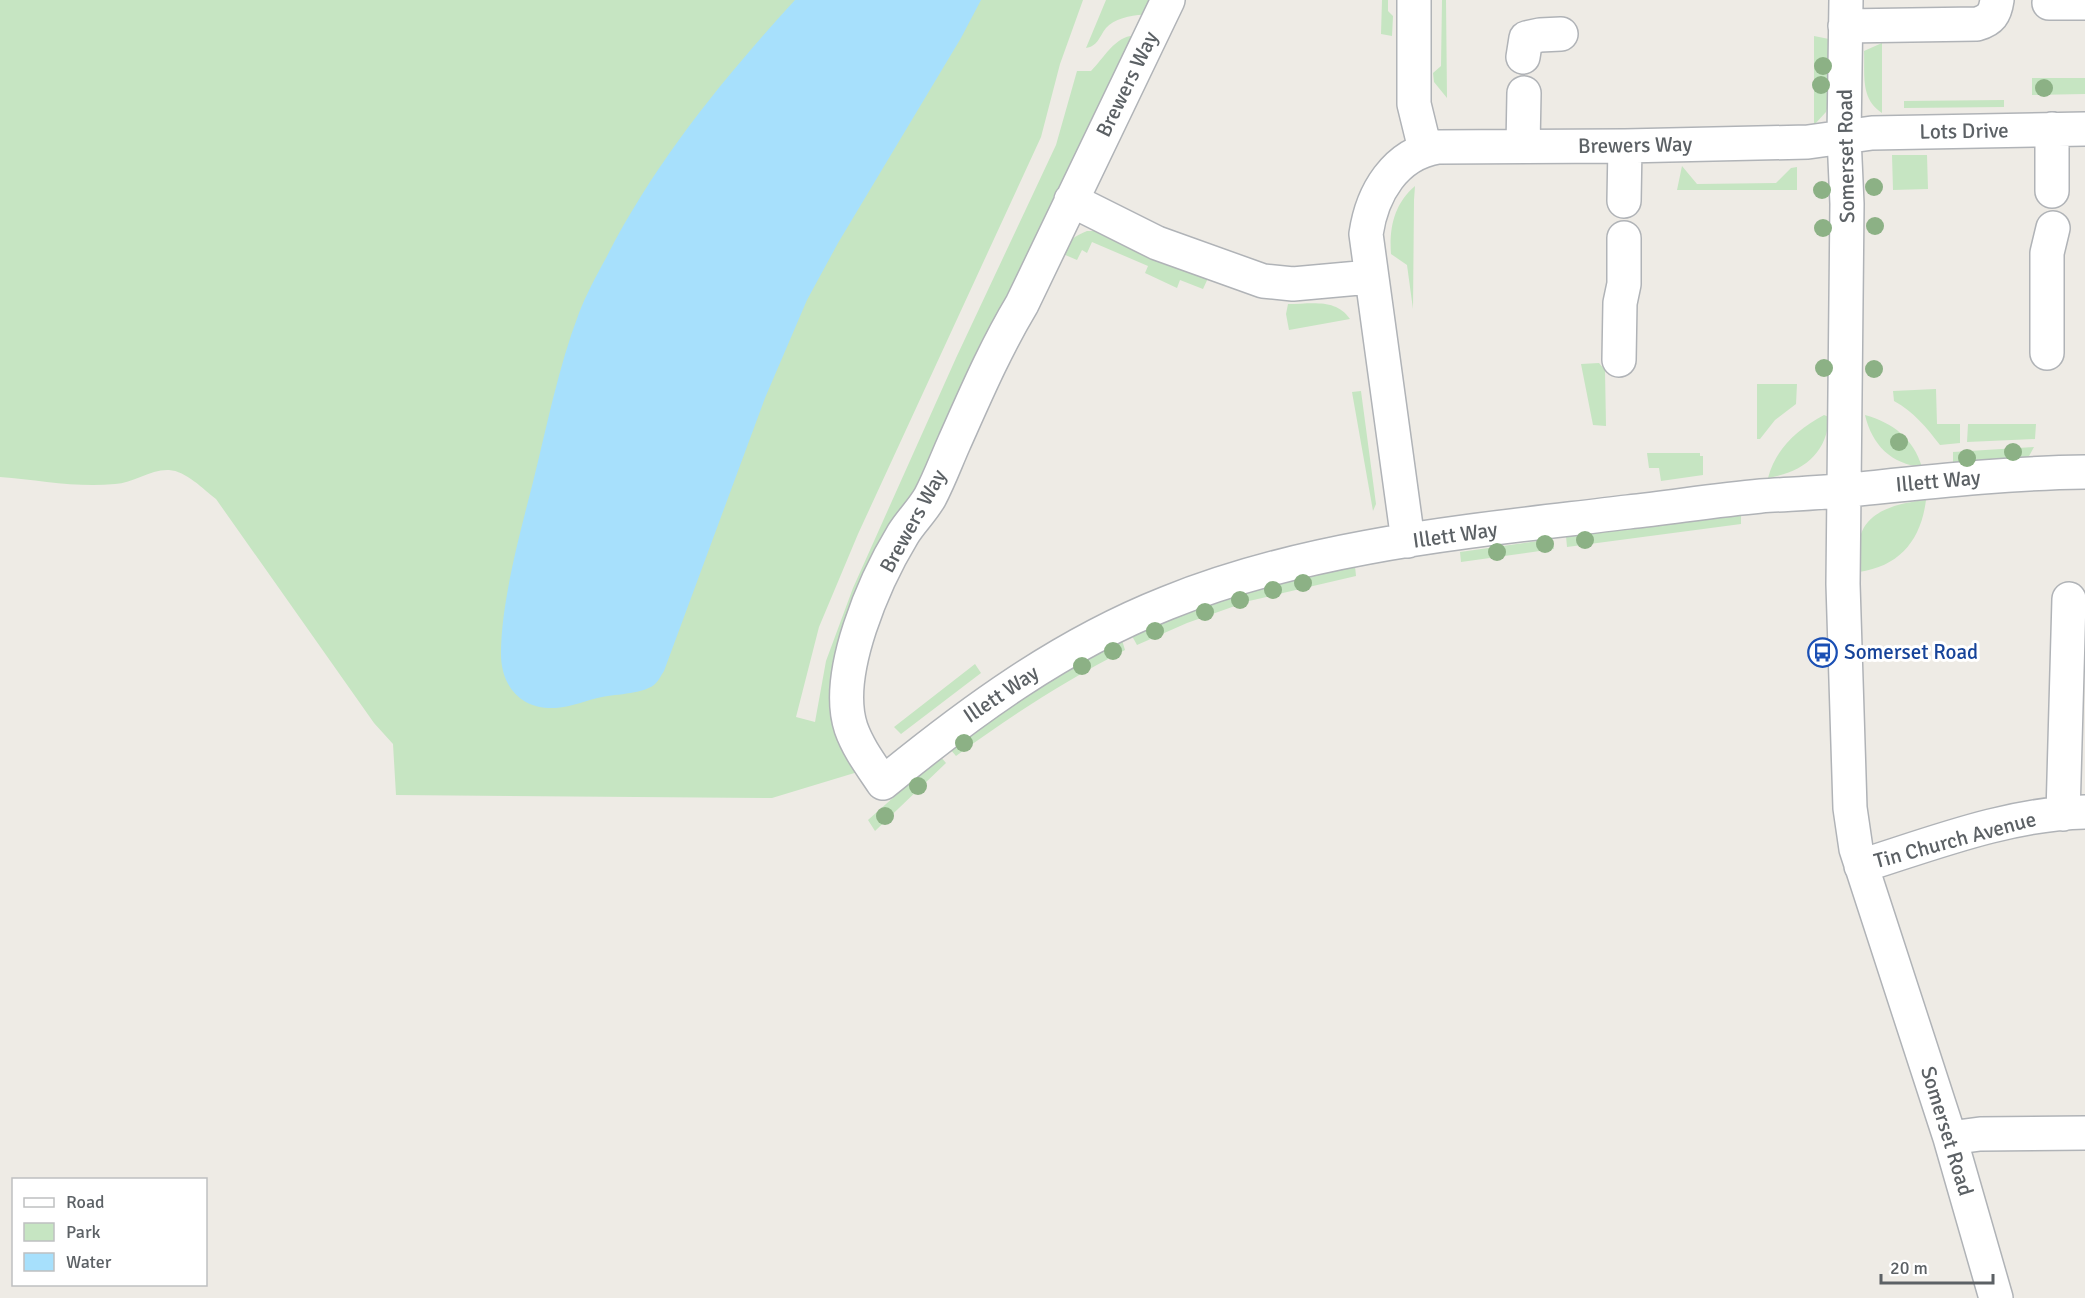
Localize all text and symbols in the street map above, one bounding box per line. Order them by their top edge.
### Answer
street label: Brewers Way [1090,27,1164,141]
street label: Somerset Road [1832,89,1860,223]
street label: Lots Drive [1919,117,2009,145]
street label: Brewers Way [1578,131,1692,159]
street label: Illett Way [1894,464,1982,498]
street label: Brewers Way [874,465,952,577]
street label: Illett Way [1411,516,1499,554]
bus stop icon: Somerset Road [1807,636,1839,668]
place label: Somerset Road [1844,639,1978,665]
street label: Illett Way [958,659,1044,729]
street label: Tin Church Avenue [1871,806,2039,874]
street label: Somerset Road [1915,1063,1979,1199]
legend [12,1178,207,1286]
text: Road [66,1191,105,1213]
text: Park [66,1221,101,1243]
scale bar [1881,1247,1994,1285]
text: Water [66,1251,112,1273]
text: 20 m [1890,1257,1928,1279]

